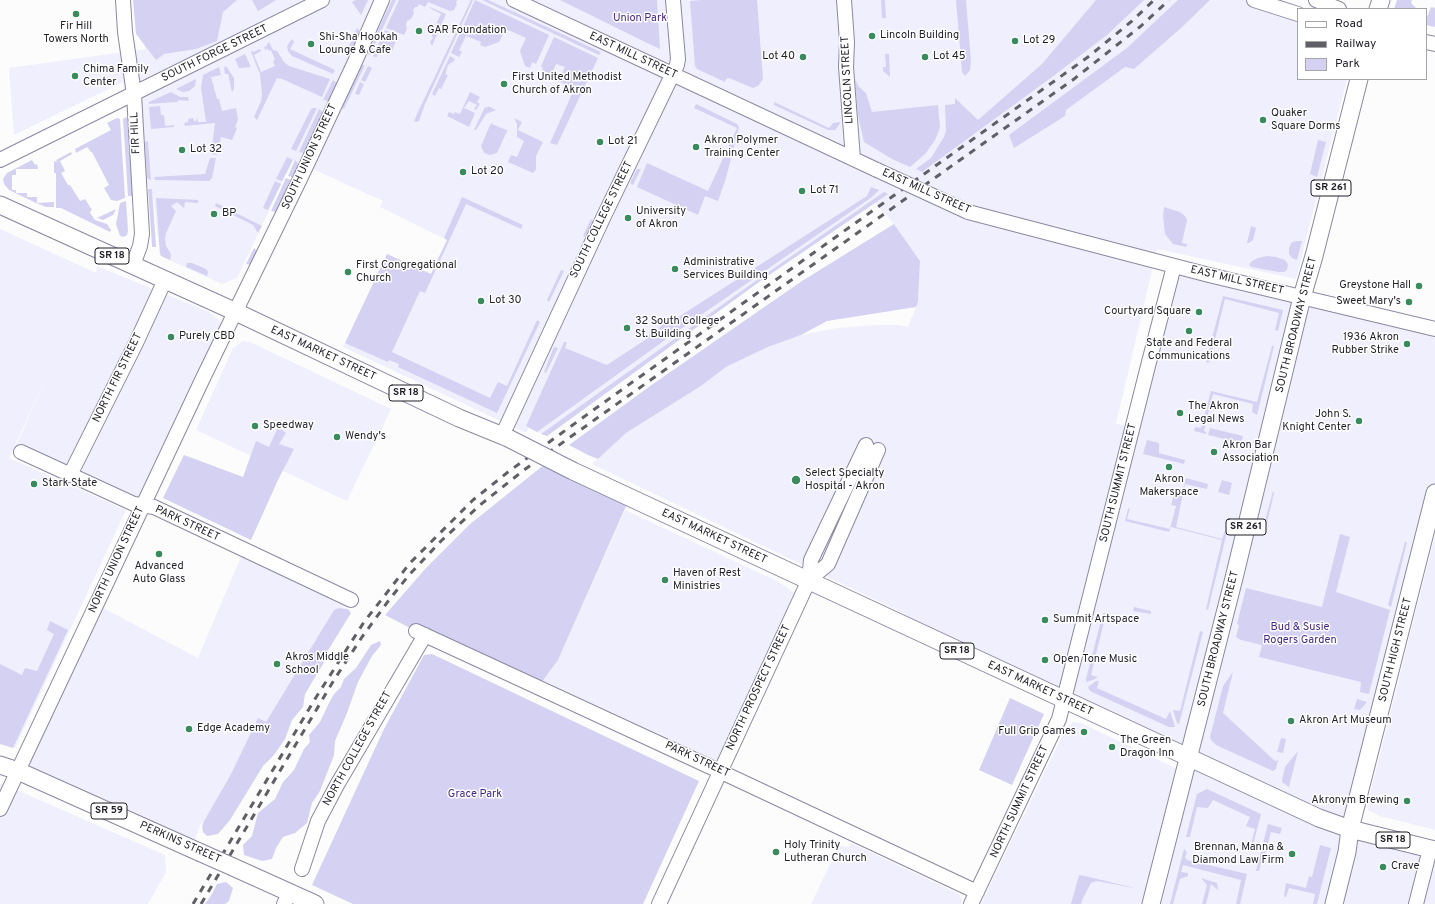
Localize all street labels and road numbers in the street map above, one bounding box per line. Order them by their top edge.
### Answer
street label: SOUTH FORGE STREET [160,23,270,85]
street label: EAST MILL STREET [587,30,679,82]
street label: LINCOLN STREET [839,36,857,124]
street label: SOUTH UNION STREET [280,102,340,212]
street label: FIR HILL [128,112,144,154]
street label: SOUTH COLLEGE STREET [568,159,636,281]
street label: EAST MILL STREET [880,167,972,217]
road number: SR 261 [1311,180,1351,196]
road number: SR 18 [95,248,129,264]
street label: SOUTH BROADWAY STREET [1274,256,1320,394]
street label: EAST MILL STREET [1189,264,1285,298]
street label: EAST MARKET STREET [268,324,378,384]
street label: NORTH FIR STREET [91,331,145,425]
road number: SR 18 [389,385,423,401]
street label: SOUTH SUMMIT STREET [1098,422,1140,544]
street label: PARK STREET [153,503,221,545]
street label: NORTH UNION STREET [87,505,147,615]
street label: EAST MARKET STREET [659,507,769,567]
road number: SR 261 [1226,519,1266,535]
street label: SOUTH BROADWAY STREET [1196,570,1242,708]
street label: SOUTH HIGH STREET [1377,596,1415,704]
street label: NORTH PROSPECT STREET [724,623,794,753]
road number: SR 18 [940,643,974,659]
street label: EAST MARKET STREET [985,659,1095,719]
street label: NORTH COLLEGE STREET [321,689,395,809]
street label: PARK STREET [663,739,731,781]
street label: NORTH SUMMIT STREET [988,744,1052,860]
road number: SR 59 [91,803,127,819]
street label: PERKINS STREET [137,819,223,867]
road number: SR 18 [1376,832,1410,848]

